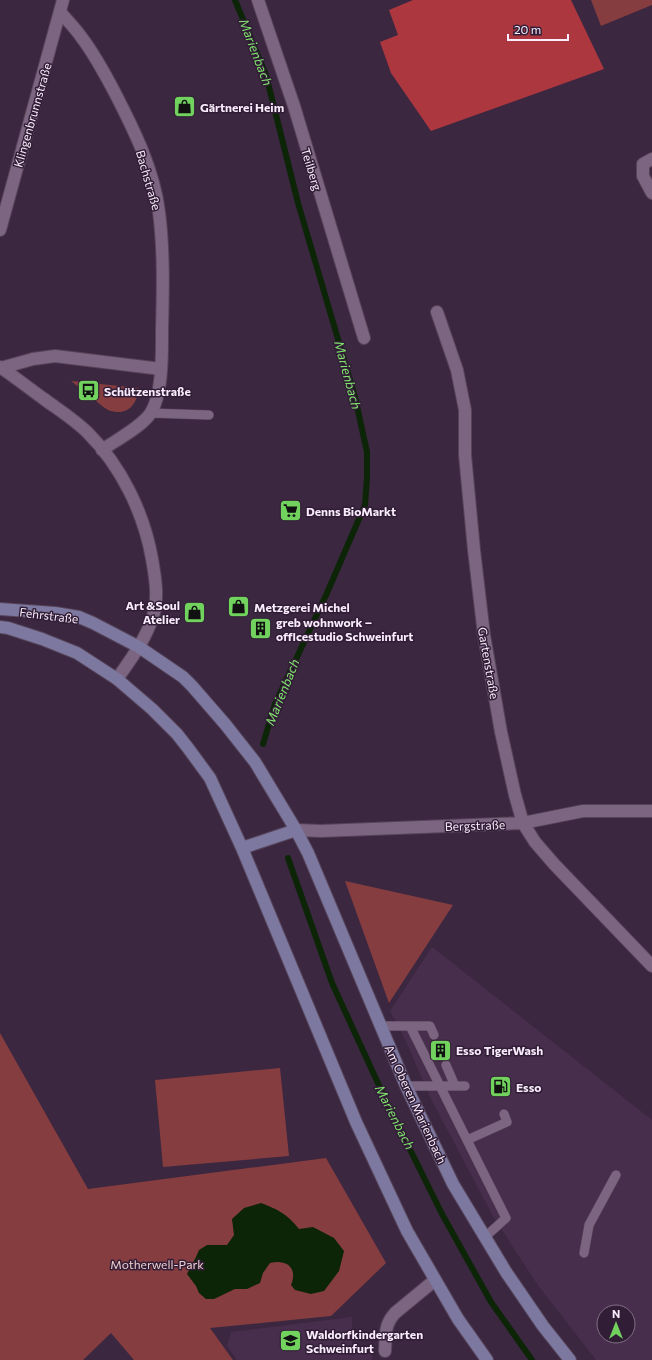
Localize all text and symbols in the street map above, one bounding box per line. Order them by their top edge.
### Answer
water label: Marienbach [236,16,276,88]
scale bar [508,16,568,42]
text: 20 m [514,22,541,36]
street label: Klingenbrunnstraße [10,61,54,169]
shop icon: Gärtnerei Heim [172,94,198,120]
place label: Gärtnerei Heim [200,100,284,114]
street label: Teilberg [299,146,325,193]
street label: Bachstraße [134,148,164,212]
water label: Marienbach [331,339,365,411]
bus stop icon: Schützenstraße [75,378,101,404]
place label: Schützenstraße [104,384,191,398]
supermarket icon: Denns BioMarkt [277,498,303,524]
place label: Denns BioMarkt [306,504,396,518]
shop icon: Metzgerei Michel [225,594,251,620]
place label: Art &Soul Atelier [125,598,180,626]
shop icon: Art &Soul Atelier [182,599,208,625]
place label: Metzgerei Michel [254,600,350,614]
street label: Fehrstraße [19,604,79,626]
place label: greb wohnwork – officestudio Schweinfurt [276,615,413,643]
building icon: greb wohnwork – officestudio Schweinfurt [248,616,274,642]
street label: Gartenstraße [476,626,502,700]
water label: Marienbach [261,656,303,728]
street label: Bergstraße [445,817,505,833]
building icon: Esso TigerWash [427,1037,453,1063]
street label: Am Oberen Marienbach [382,1042,450,1166]
place label: Esso TigerWash [456,1043,543,1057]
fuel station icon: Esso [487,1074,513,1100]
place label: Esso [516,1080,541,1094]
water label: Marienbach [372,1082,418,1152]
park label: Motherwell-Park [110,1257,204,1271]
north arrow [596,1304,636,1344]
text: N [612,1307,620,1320]
place label: Waldorfkindergarten Schweinfurt [306,1327,423,1355]
school or university icon: Waldorfkindergarten Schweinfurt [277,1328,303,1354]

